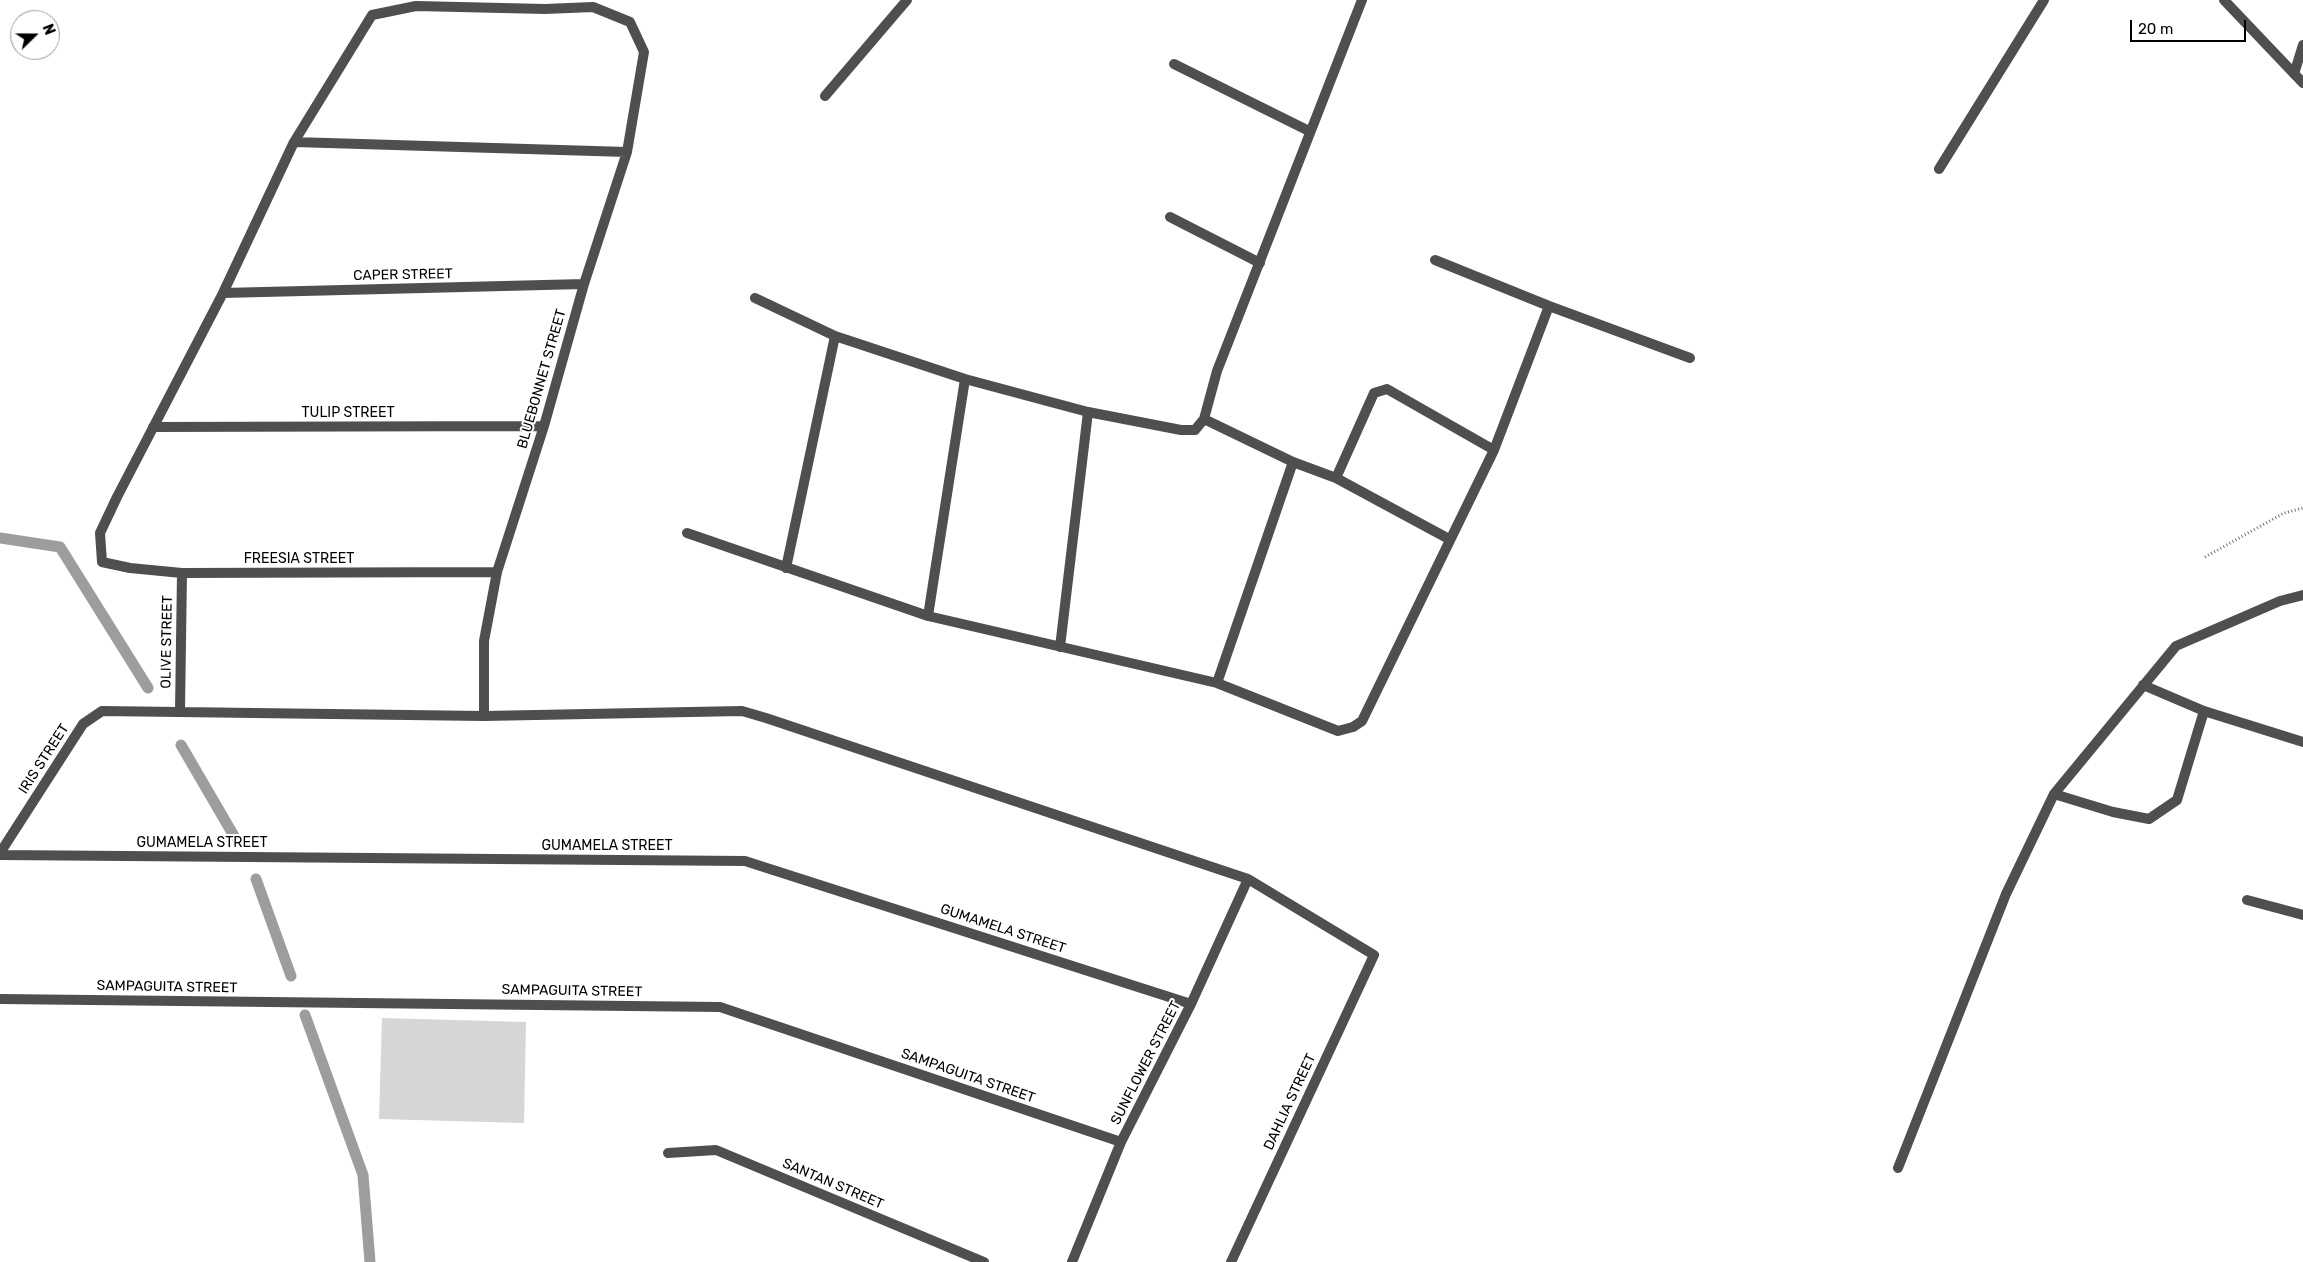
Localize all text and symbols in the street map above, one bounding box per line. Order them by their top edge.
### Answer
north arrow [10,10,60,60]
scale bar [2133,10,2249,42]
text: 20 m [2138,20,2173,38]
text: N [39,22,58,37]
street label: CAPER STREET [353,266,453,284]
street label: BLUEBONNET STREET [514,307,570,451]
street label: TULIP STREET [302,405,394,421]
street label: FREESIA STREET [244,551,354,567]
street label: OLIVE STREET [158,595,176,689]
street label: IRIS STREET [15,721,73,797]
street label: GUMAMELA STREET [136,835,268,851]
street label: GUMAMELA STREET [541,838,673,854]
street label: GUMAMELA STREET [938,901,1068,957]
street label: SAMPAGUITA STREET [97,977,237,997]
street label: SAMPAGUITA STREET [502,981,642,1001]
street label: SUNFLOWER STREET [1107,998,1185,1128]
street label: SAMPAGUITA STREET [899,1045,1037,1107]
street label: DAHLIA STREET [1260,1051,1320,1153]
street label: SANTAN STREET [780,1155,886,1213]

